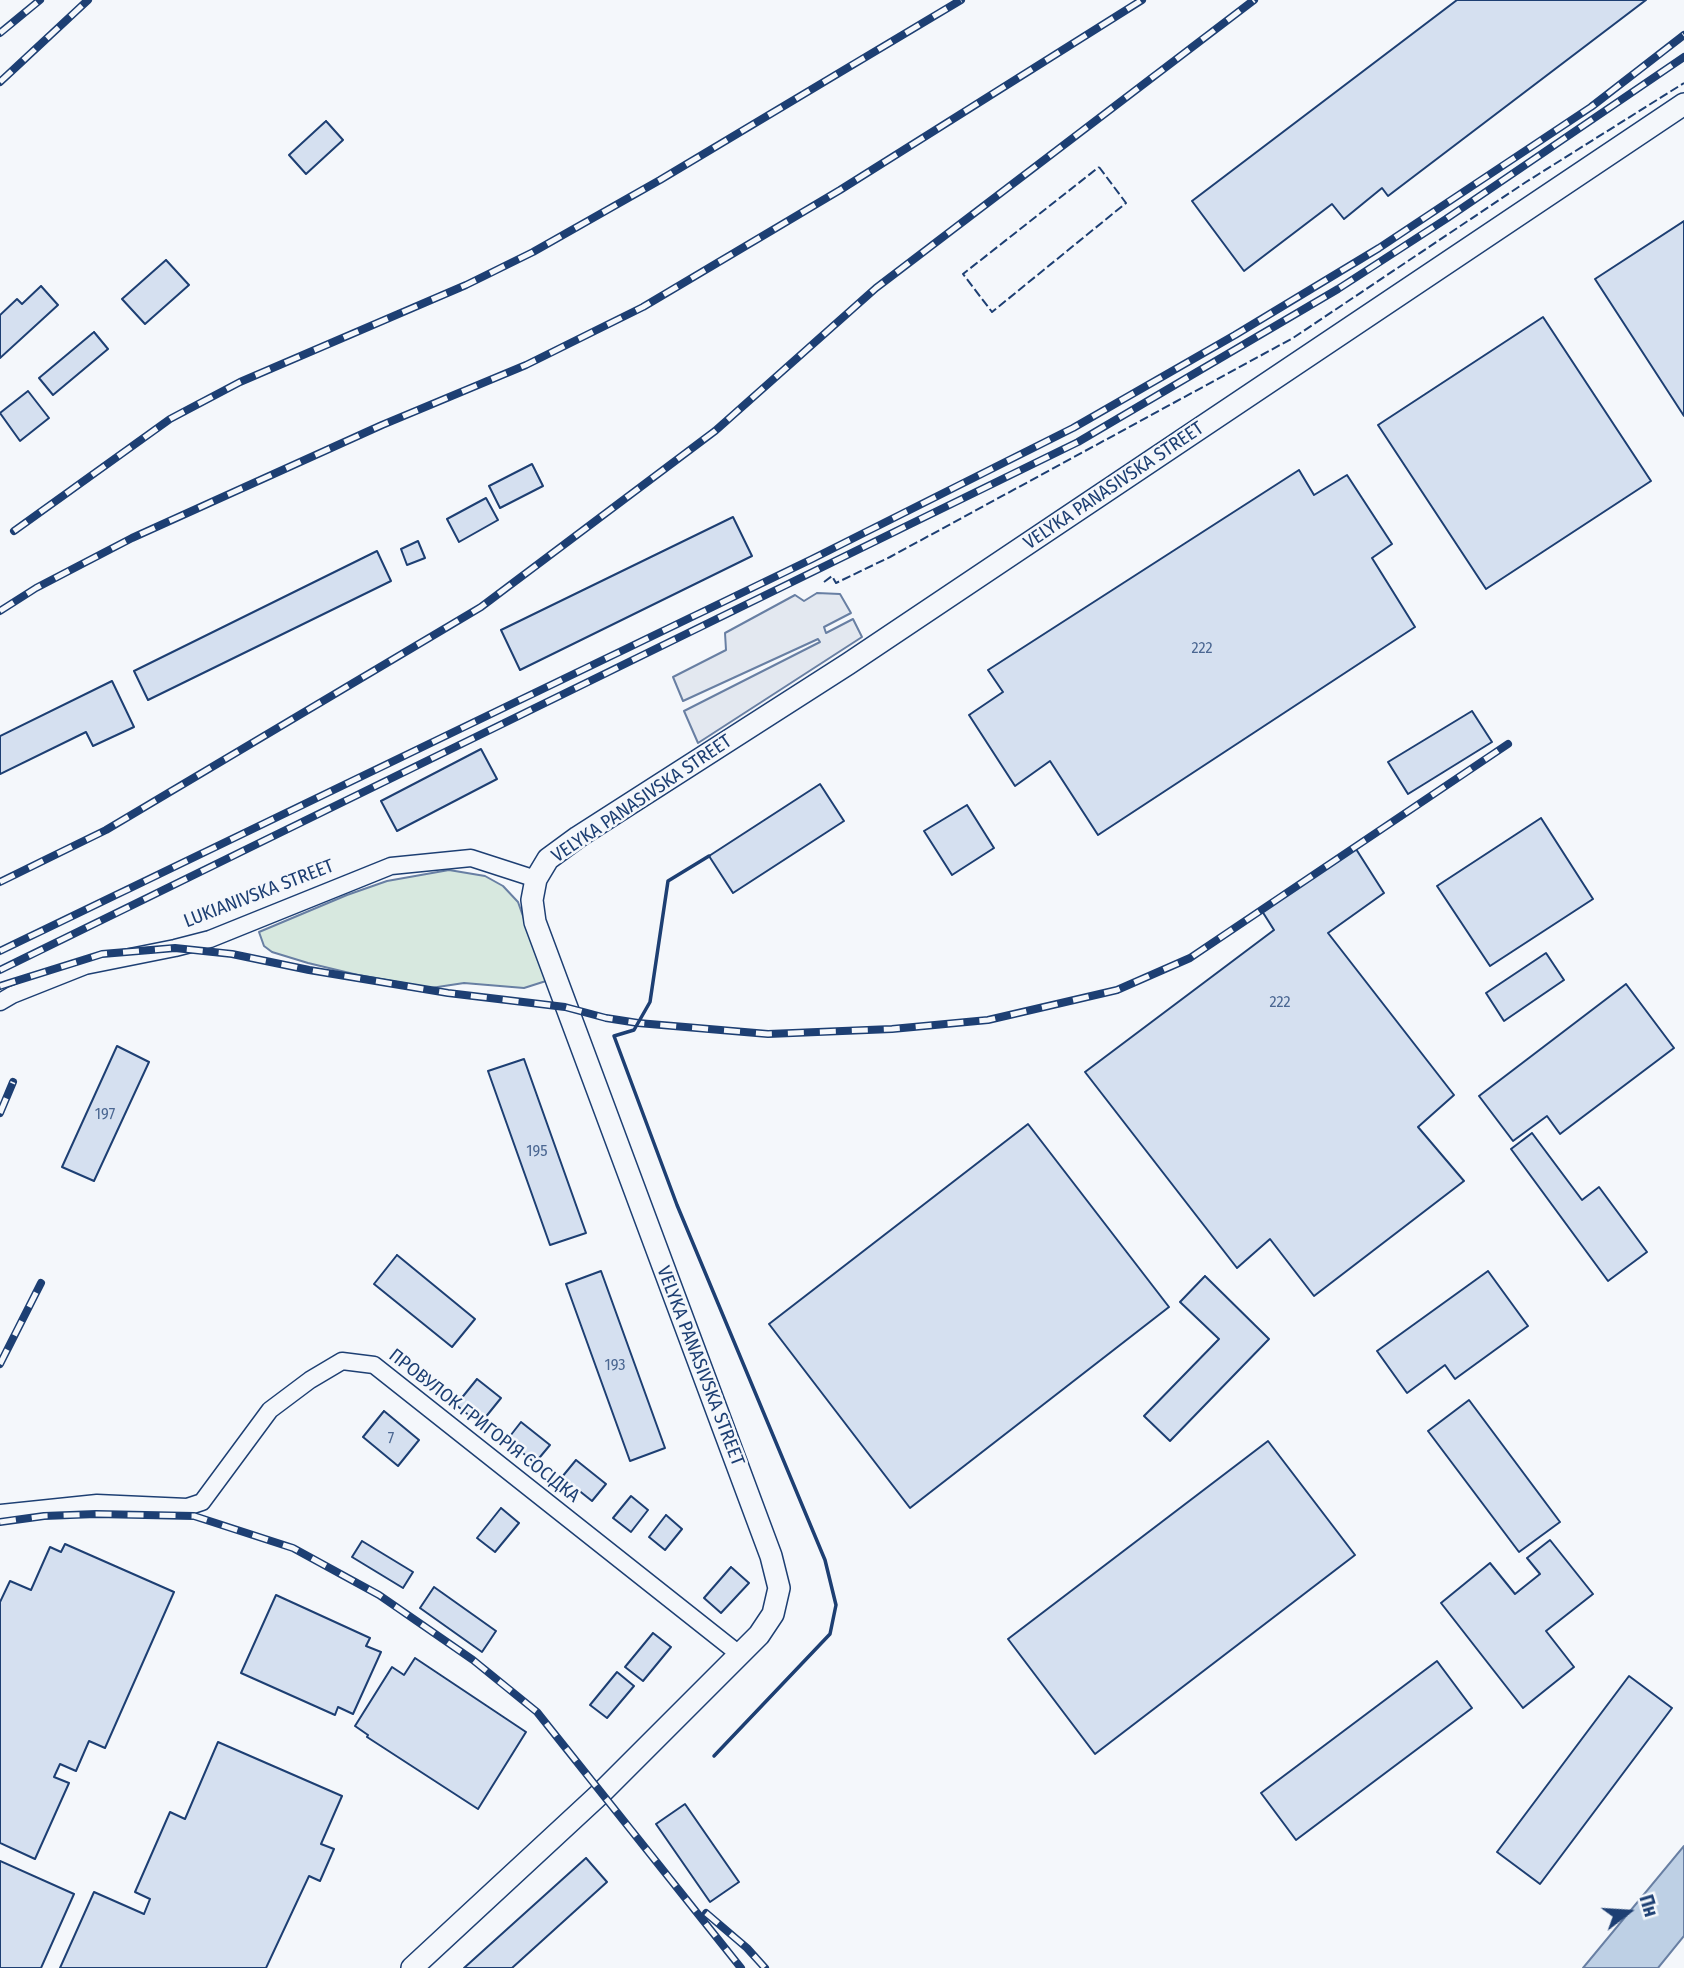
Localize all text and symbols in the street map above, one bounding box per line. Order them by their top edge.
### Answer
street label: VELYKA PANASIVSKA STREET [1020,417,1208,555]
house number: 222 [1191,639,1213,659]
street label: VELYKA PANASIVSKA STREET [548,730,736,868]
street label: LUKIANIVSKA STREET [181,855,337,933]
house number: 222 [1269,993,1291,1013]
house number: 197 [95,1105,115,1125]
house number: 195 [526,1142,548,1162]
street label: VELYKA PANASIVSKA STREET [651,1263,749,1469]
street label: ПРОВУЛОК ГРИГОРІЯ СОСІДКА [384,1344,584,1508]
house number: 193 [605,1356,625,1376]
house number: 7 [388,1429,394,1449]
north arrow [1593,1877,1663,1947]
text: Пн [1634,1892,1663,1919]

